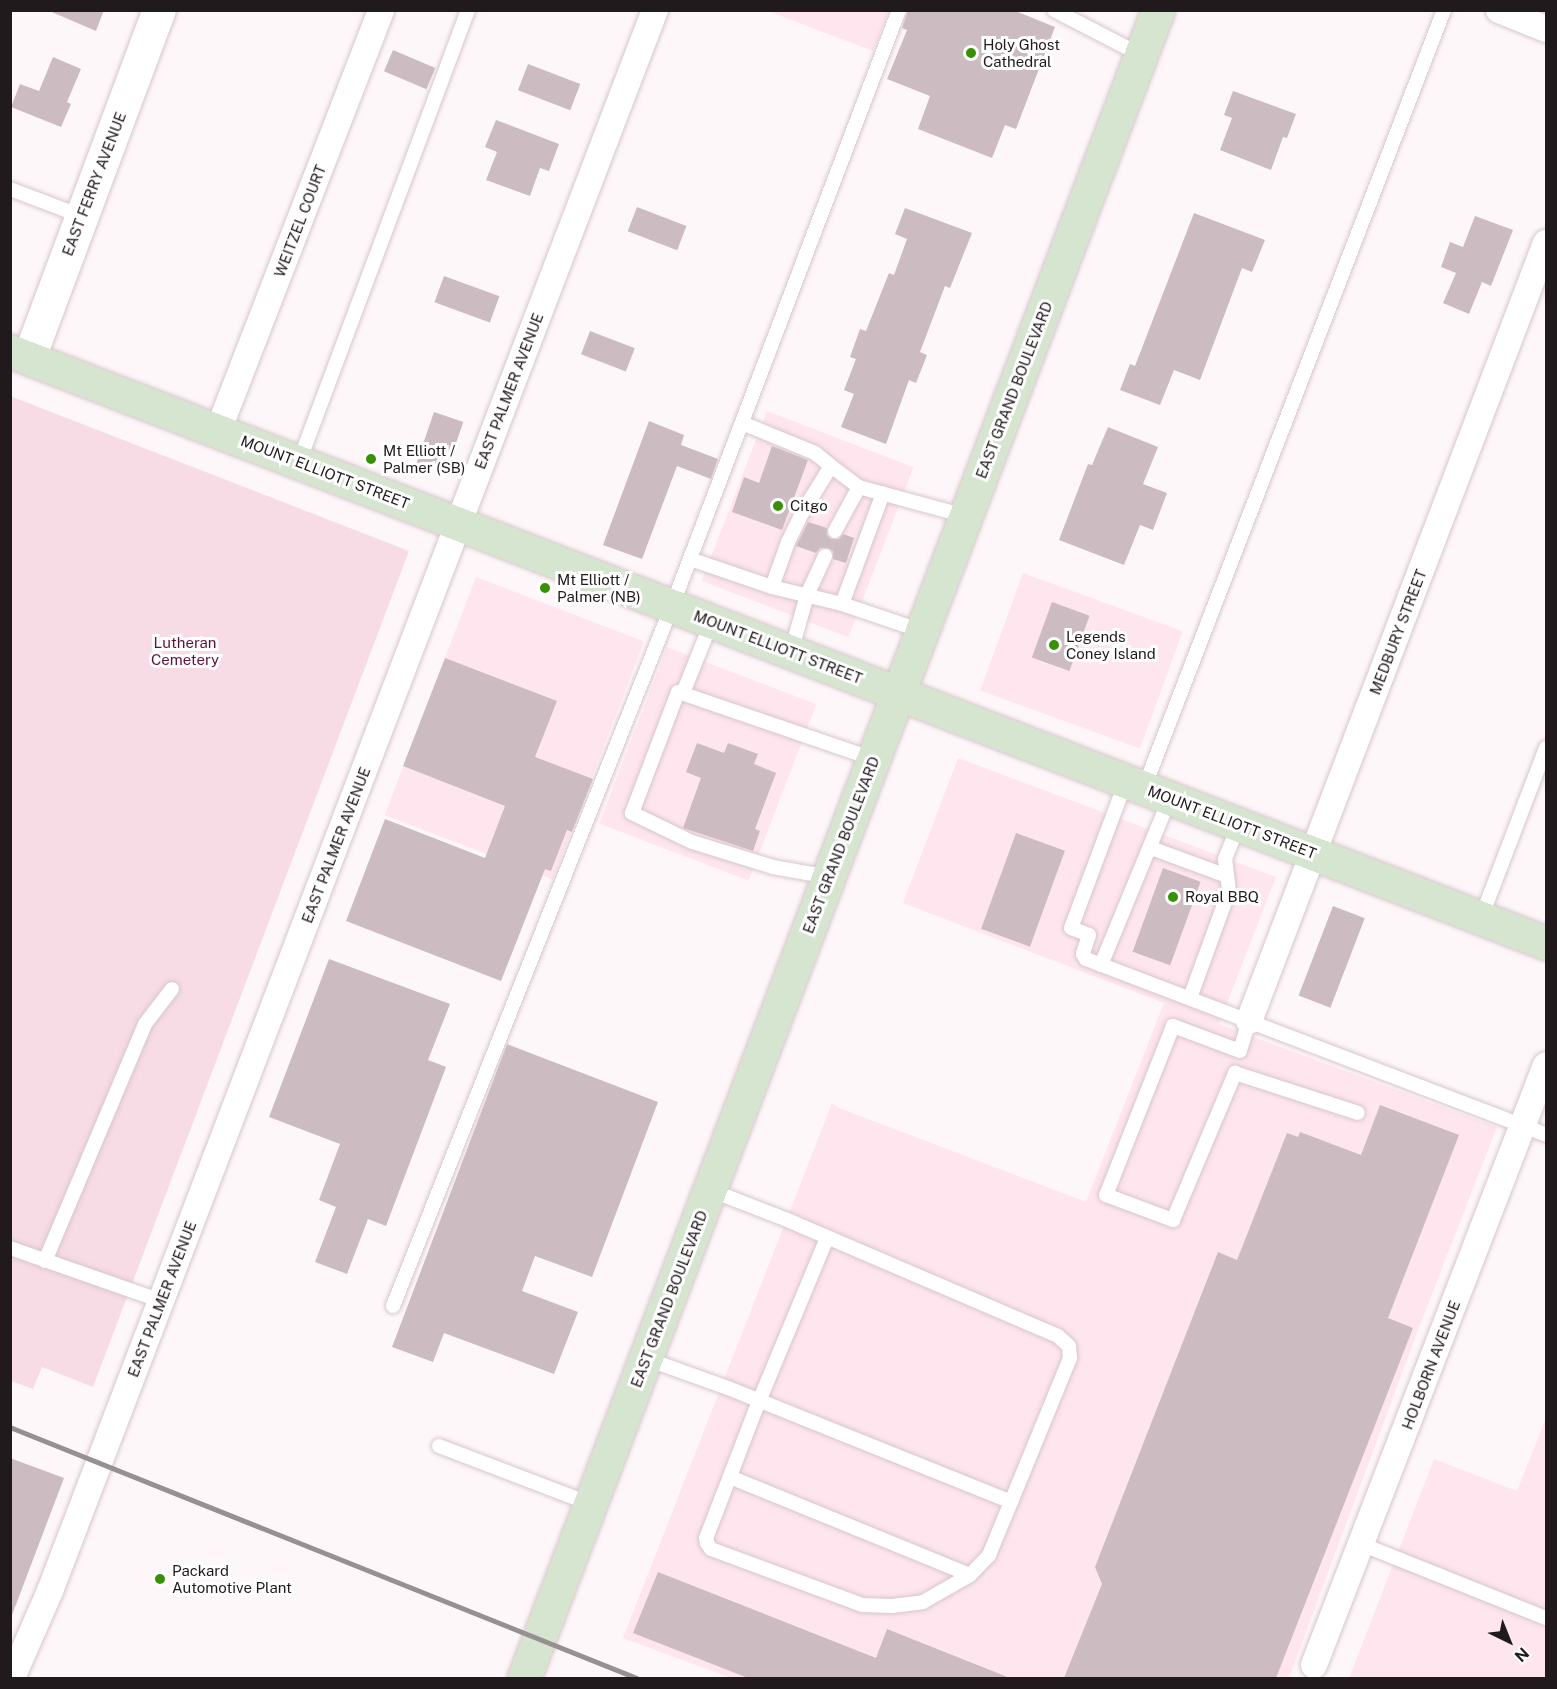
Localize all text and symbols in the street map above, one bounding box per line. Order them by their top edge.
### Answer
place label: Holy Ghost Cathedral [983,35,1060,70]
marker: Holy Ghost Cathedral [964,46,978,60]
street label: EAST FERRY AVENUE [58,110,130,258]
street label: WEITZEL COURT [270,162,330,280]
street label: EAST GRAND BOULEVARD [972,299,1056,481]
street label: EAST PALMER AVENUE [471,310,547,472]
street label: MOUNT ELLIOTT STREET [238,431,412,513]
place label: Mt Elliott / Palmer (SB) [383,441,465,476]
marker: Mt Elliott / Palmer (SB) [364,452,378,466]
place label: Citgo [790,497,828,515]
marker: Citgo [771,499,785,513]
street label: MEDBURY STREET [1366,567,1430,697]
place label: Mt Elliott / Palmer (NB) [557,570,641,605]
marker: Mt Elliott / Palmer (NB) [538,581,552,595]
street label: MOUNT ELLIOTT STREET [691,606,865,688]
place label: Legends Coney Island [1066,627,1156,662]
park label: Lutheran Cemetery [151,633,219,668]
marker: Legends Coney Island [1047,638,1061,652]
street label: EAST GRAND BOULEVARD [799,754,883,936]
street label: EAST PALMER AVENUE [298,764,374,926]
street label: MOUNT ELLIOTT STREET [1145,781,1319,863]
place label: Royal BBQ [1185,888,1259,906]
marker: Royal BBQ [1166,890,1180,904]
street label: EAST GRAND BOULEVARD [627,1208,711,1390]
street label: EAST PALMER AVENUE [124,1218,200,1380]
street label: HOLBORN AVENUE [1398,1298,1464,1432]
place label: Packard Automotive Plant [172,1561,292,1596]
marker: Packard Automotive Plant [153,1572,167,1586]
north arrow [1479,1611,1539,1671]
text: N [1511,1643,1533,1666]

